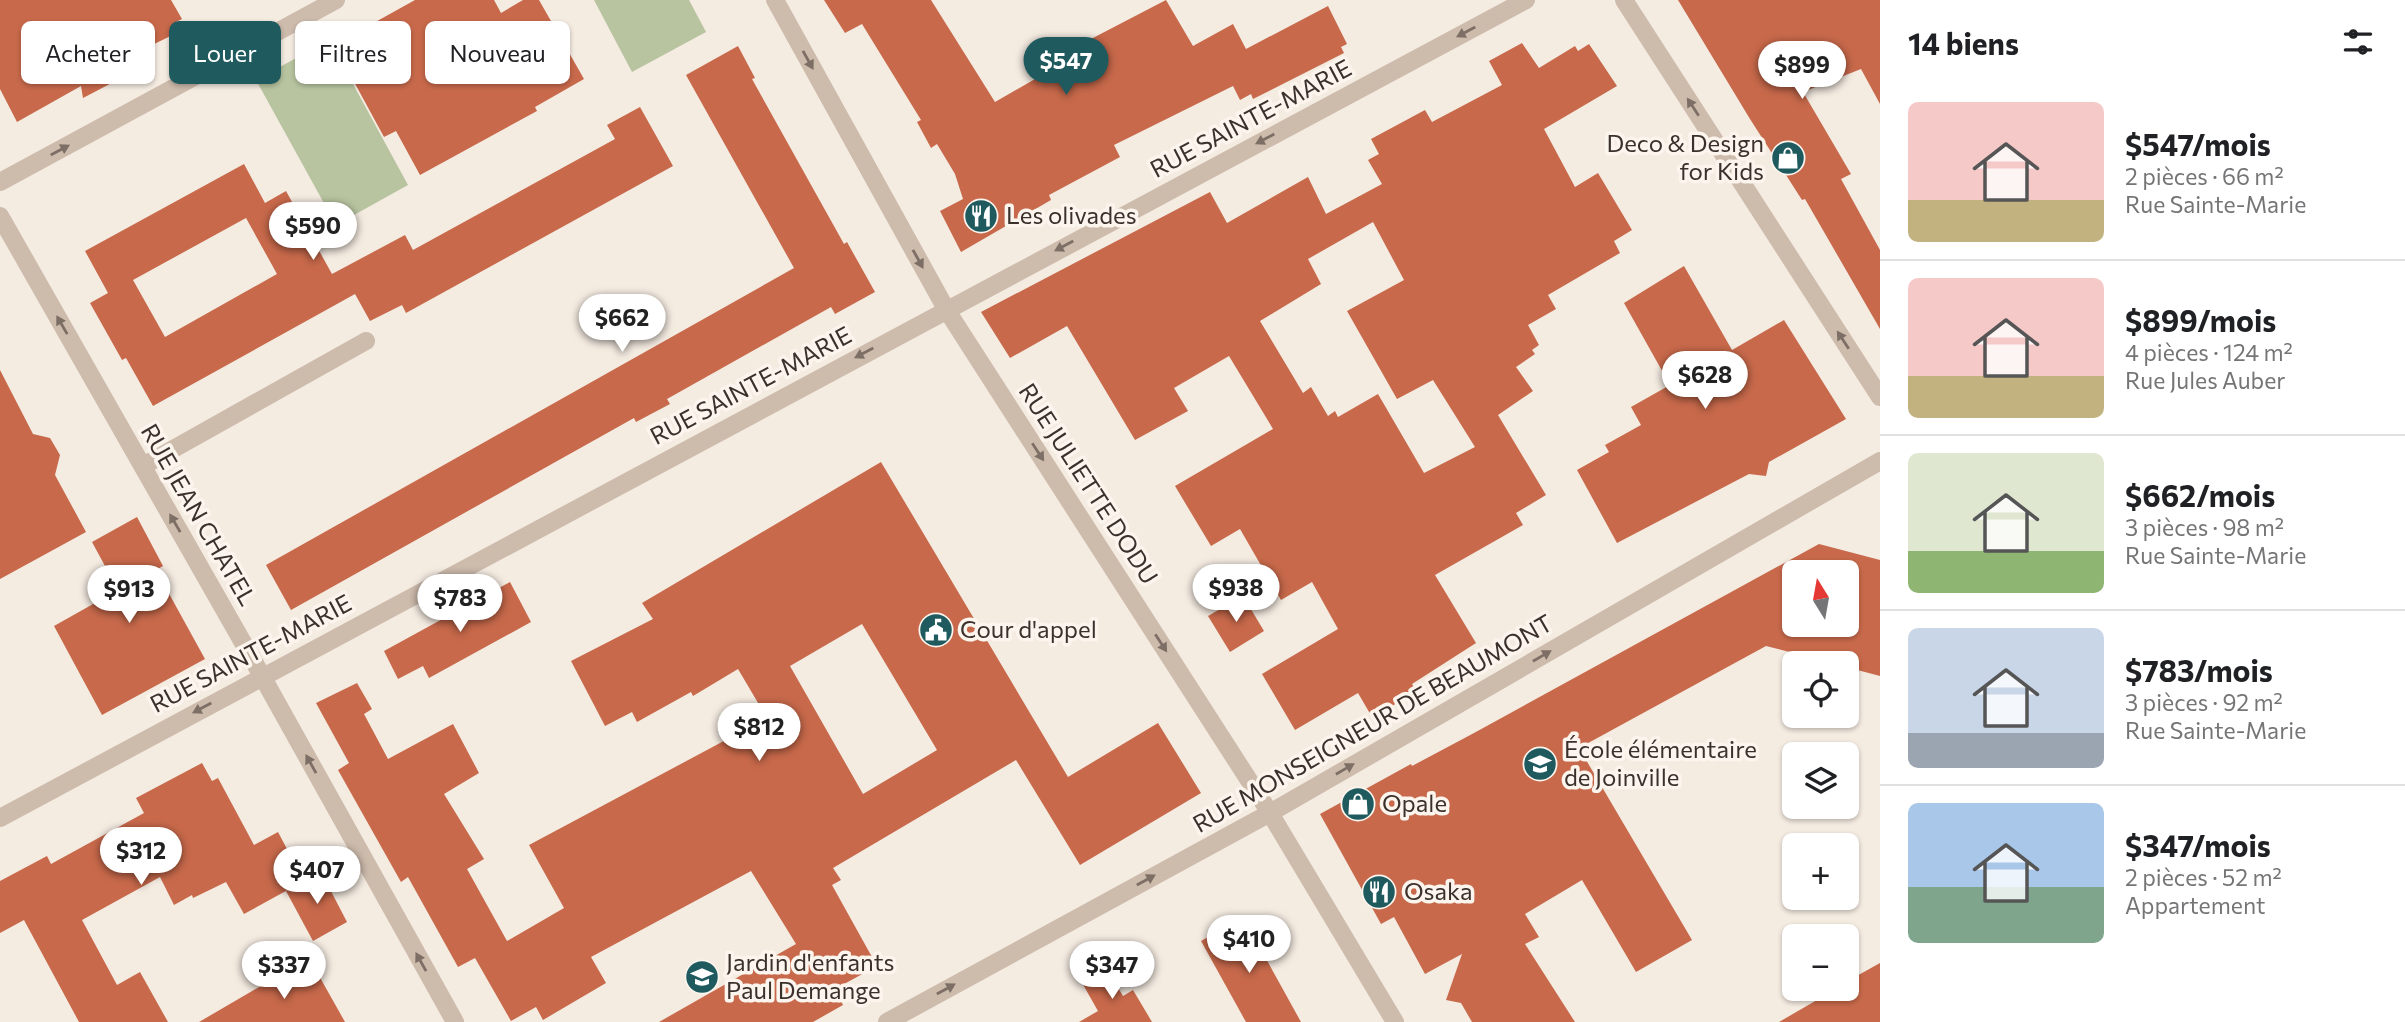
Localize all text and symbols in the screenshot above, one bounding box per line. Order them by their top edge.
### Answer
chip: Acheter [21,21,155,84]
chip: Louer [169,21,281,84]
chip: Filtres [295,21,411,84]
chip: Nouveau [425,21,570,84]
icon: filters [2339,23,2377,61]
text: 14 biens [1908,24,2019,61]
one-way arrow [1456,26,1476,38]
pin: $547 [1025,38,1107,97]
pin: $899 [1761,42,1843,101]
text: $547 [1040,46,1092,74]
one-way arrow [802,50,814,69]
text: $899 [1774,50,1830,78]
street label: RUE SAINTE-MARIE [1145,52,1356,183]
one-way arrow [1687,98,1700,117]
text: $547/mois [2125,125,2271,162]
place label: Deco & Design for Kids [1606,128,1764,185]
icon: home [1964,130,2048,214]
one-way arrow [1255,133,1275,145]
shop icon: Deco & Design for Kids [1769,139,1807,177]
one-way arrow [50,144,70,155]
text: 2 pièces · 66 m² [2125,162,2284,190]
text: Rue Sainte-Marie [2125,190,2306,218]
restaurant icon: Les olivades [962,197,1000,235]
place label: Les olivades [1006,200,1137,229]
pin: $590 [272,202,354,262]
text: $590 [285,211,341,239]
one-way arrow [1055,240,1074,252]
one-way arrow [912,249,924,268]
pin: $662 [581,294,663,354]
text: $899/mois [2125,301,2276,338]
text: $662 [595,303,649,331]
icon: home [1964,306,2048,390]
one-way arrow [56,316,68,335]
street label: RUE SAINTE-MARIE [645,319,856,450]
one-way arrow [1837,330,1850,349]
text: 4 pièces · 124 m² [2125,338,2293,366]
one-way arrow [854,347,874,359]
pin: $628 [1664,352,1746,411]
text: $628 [1678,360,1732,388]
text: Rue Jules Auber [2125,366,2285,394]
street label: RUE JULIETTE DODU [1014,377,1165,589]
street label: RUE JEAN CHATEL [136,418,263,610]
one-way arrow [1032,442,1045,462]
text: $662/mois [2125,476,2275,513]
icon: home [1964,481,2048,565]
one-way arrow [169,513,181,532]
text: 3 pièces · 98 m² [2125,513,2284,541]
text: Rue Sainte-Marie [2125,541,2306,569]
north arrow [1782,560,1858,637]
map controls [1782,560,1859,1001]
pin: $938 [1195,564,1277,624]
pin: $913 [88,566,170,625]
text: $938 [1209,573,1263,601]
text: $913 [103,574,155,602]
pin: $783 [419,574,501,634]
text: $783 [433,583,487,611]
street label: RUE SAINTE-MARIE [145,587,356,718]
street label: RUE MONSEIGNEUR DE BEAUMONT [1187,608,1557,838]
public building icon: Cour d'appel [917,611,955,649]
place label: Cour d'appel [960,614,1097,643]
one-way arrow [1155,633,1168,653]
one-way arrow [1532,650,1551,662]
button: locate [1782,651,1859,728]
text: $783/mois [2125,651,2273,688]
icon: home [1964,656,2048,740]
text: 3 pièces · 92 m² [2125,688,2283,716]
one-way arrow [192,703,212,714]
pin: $812 [718,704,800,763]
text: $812 [734,712,784,740]
text: Rue Sainte-Marie [2125,716,2306,744]
place label: École élémentaire de Joinville [1564,734,1757,791]
button: layers [1782,742,1859,819]
school or university icon: École élémentaire de Joinville [1521,745,1559,783]
one-way arrow [305,754,317,773]
one-way arrow [1335,763,1354,776]
shop icon: Opale [1339,785,1377,823]
place label: Opale [1382,788,1447,817]
text: $347/mois [2125,826,2271,863]
pin: $312 [100,828,182,887]
icon: home [1964,831,2048,915]
button: + [1782,833,1859,910]
text: $312 [116,836,166,864]
pin: $407 [276,846,358,906]
text: $407 [289,855,345,883]
text: 2 pièces · 52 m² [2125,863,2282,891]
restaurant icon: Osaka [1360,873,1398,911]
one-way arrow [1136,874,1156,886]
place label: Osaka [1404,876,1473,905]
text: Appartement [2125,891,2266,919]
pin: $410 [1208,916,1290,975]
text: $410 [1223,924,1275,952]
button: − [1782,924,1859,1001]
pin: $337 [243,942,325,1001]
pin: $347 [1071,942,1153,1001]
place label: Jardin d'enfants Paul Demange [726,947,895,1004]
text: $337 [258,950,310,978]
text: $347 [1086,950,1138,978]
one-way arrow [415,953,427,972]
school or university icon: Jardin d'enfants Paul Demange [683,958,721,996]
one-way arrow [937,983,956,995]

